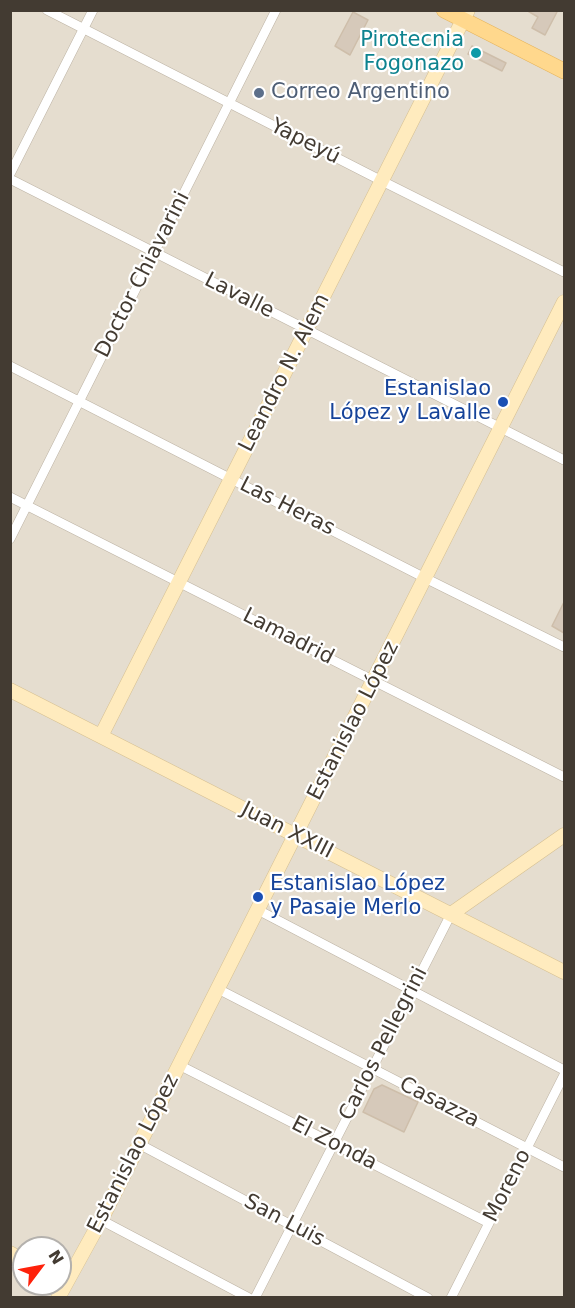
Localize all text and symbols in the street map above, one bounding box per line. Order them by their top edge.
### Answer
place label: Pirotecnia Fogonazo [360,28,464,78]
marker: Pirotecnia Fogonazo [469,46,483,60]
place label: Correo Argentino [271,80,450,106]
marker: Correo Argentino [252,86,266,100]
street label: Yapeyú [266,114,344,170]
street label: Doctor Chiavarini [90,188,196,362]
street label: Lavalle [200,268,278,324]
street label: Leandro N. Alem [234,290,336,456]
place label: Estanislao López y Lavalle [329,377,491,427]
marker: Estanislao López y Lavalle [496,395,510,409]
street label: Las Heras [235,472,339,542]
street label: Lamadrid [238,603,338,671]
street label: Estanislao López [303,637,405,805]
street label: Juan XXIII [237,797,337,865]
place label: Estanislao López y Pasaje Merlo [270,872,445,922]
marker: Estanislao López y Pasaje Merlo [251,890,265,904]
street label: Carlos Pellegrini [334,963,434,1125]
street label: Estanislao López [83,1070,185,1238]
street label: Casazza [395,1072,483,1134]
street label: El Zonda [287,1112,381,1176]
street label: Moreno [479,1145,537,1227]
street label: San Luis [239,1189,329,1253]
north arrow [12,1236,72,1296]
text: N [44,1247,68,1268]

